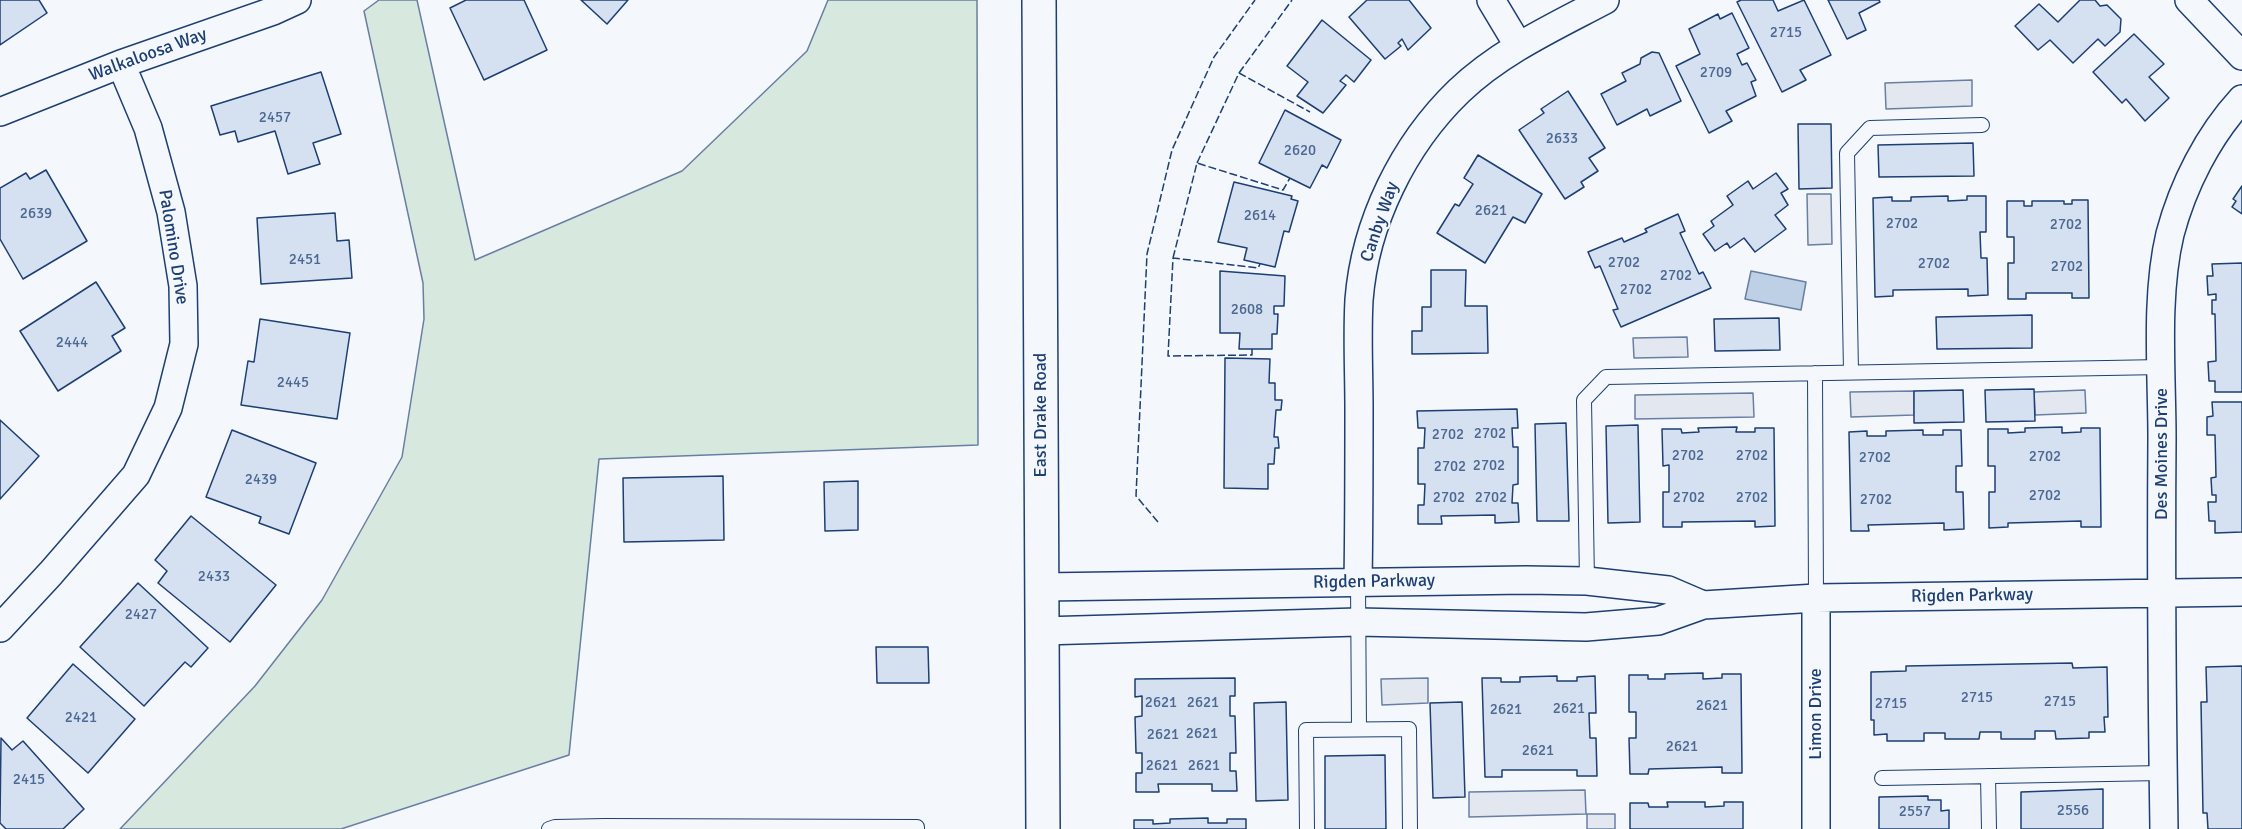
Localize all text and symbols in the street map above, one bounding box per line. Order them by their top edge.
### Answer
street label: Walkaloosa Way [86,24,210,86]
house number: 2715 [1770,24,1802,42]
house number: 2709 [1700,64,1732,82]
house number: 2457 [259,109,291,127]
house number: 2633 [1546,130,1578,148]
house number: 2620 [1284,142,1316,160]
street label: Canby Way [1356,179,1404,265]
street label: Palomino Drive [153,188,193,306]
house number: 2621 [1475,202,1507,220]
house number: 2639 [20,205,52,223]
house number: 2614 [1244,207,1276,225]
house number: 2702 [1886,215,1918,233]
house number: 2702 [2050,216,2082,234]
house number: 2451 [289,251,321,269]
house number: 2702 [1608,254,1640,272]
house number: 2702 [1918,255,1950,273]
house number: 2702 [2051,258,2083,276]
house number: 2702 [1660,267,1692,285]
house number: 2702 [1620,281,1652,299]
house number: 2608 [1231,301,1263,319]
house number: 2444 [56,334,88,352]
street label: East Drake Road [1030,353,1052,477]
house number: 2445 [277,374,309,392]
street label: Des Moines Drive [2151,388,2173,520]
house number: 2702 [1474,425,1506,443]
house number: 2702 [1432,426,1464,444]
house number: 2702 [1672,447,1704,465]
house number: 2702 [1736,447,1768,465]
house number: 2702 [2029,448,2061,466]
house number: 2702 [1859,449,1891,467]
house number: 2702 [1473,457,1505,475]
house number: 2702 [1434,458,1466,476]
house number: 2439 [245,471,277,489]
house number: 2702 [2029,487,2061,505]
house number: 2702 [1433,489,1465,507]
house number: 2702 [1475,489,1507,507]
house number: 2702 [1673,489,1705,507]
house number: 2702 [1736,489,1768,507]
house number: 2702 [1860,491,1892,509]
house number: 2433 [198,568,230,586]
street label: Rigden Parkway [1313,570,1435,594]
street label: Rigden Parkway [1911,584,2033,608]
house number: 2427 [125,606,157,624]
street label: Limon Drive [1805,668,1827,760]
house number: 2715 [1961,689,1993,707]
house number: 2715 [2044,693,2076,711]
house number: 2621 [1145,694,1177,712]
house number: 2621 [1187,694,1219,712]
house number: 2715 [1875,695,1907,713]
house number: 2621 [1696,697,1728,715]
house number: 2621 [1553,700,1585,718]
house number: 2621 [1490,701,1522,719]
house number: 2421 [65,709,97,727]
house number: 2621 [1186,725,1218,743]
house number: 2621 [1147,726,1179,744]
house number: 2621 [1666,738,1698,756]
house number: 2621 [1522,742,1554,760]
house number: 2621 [1146,757,1178,775]
house number: 2621 [1188,757,1220,775]
house number: 2415 [13,771,45,789]
house number: 2556 [2057,802,2089,820]
house number: 2557 [1899,803,1931,821]

